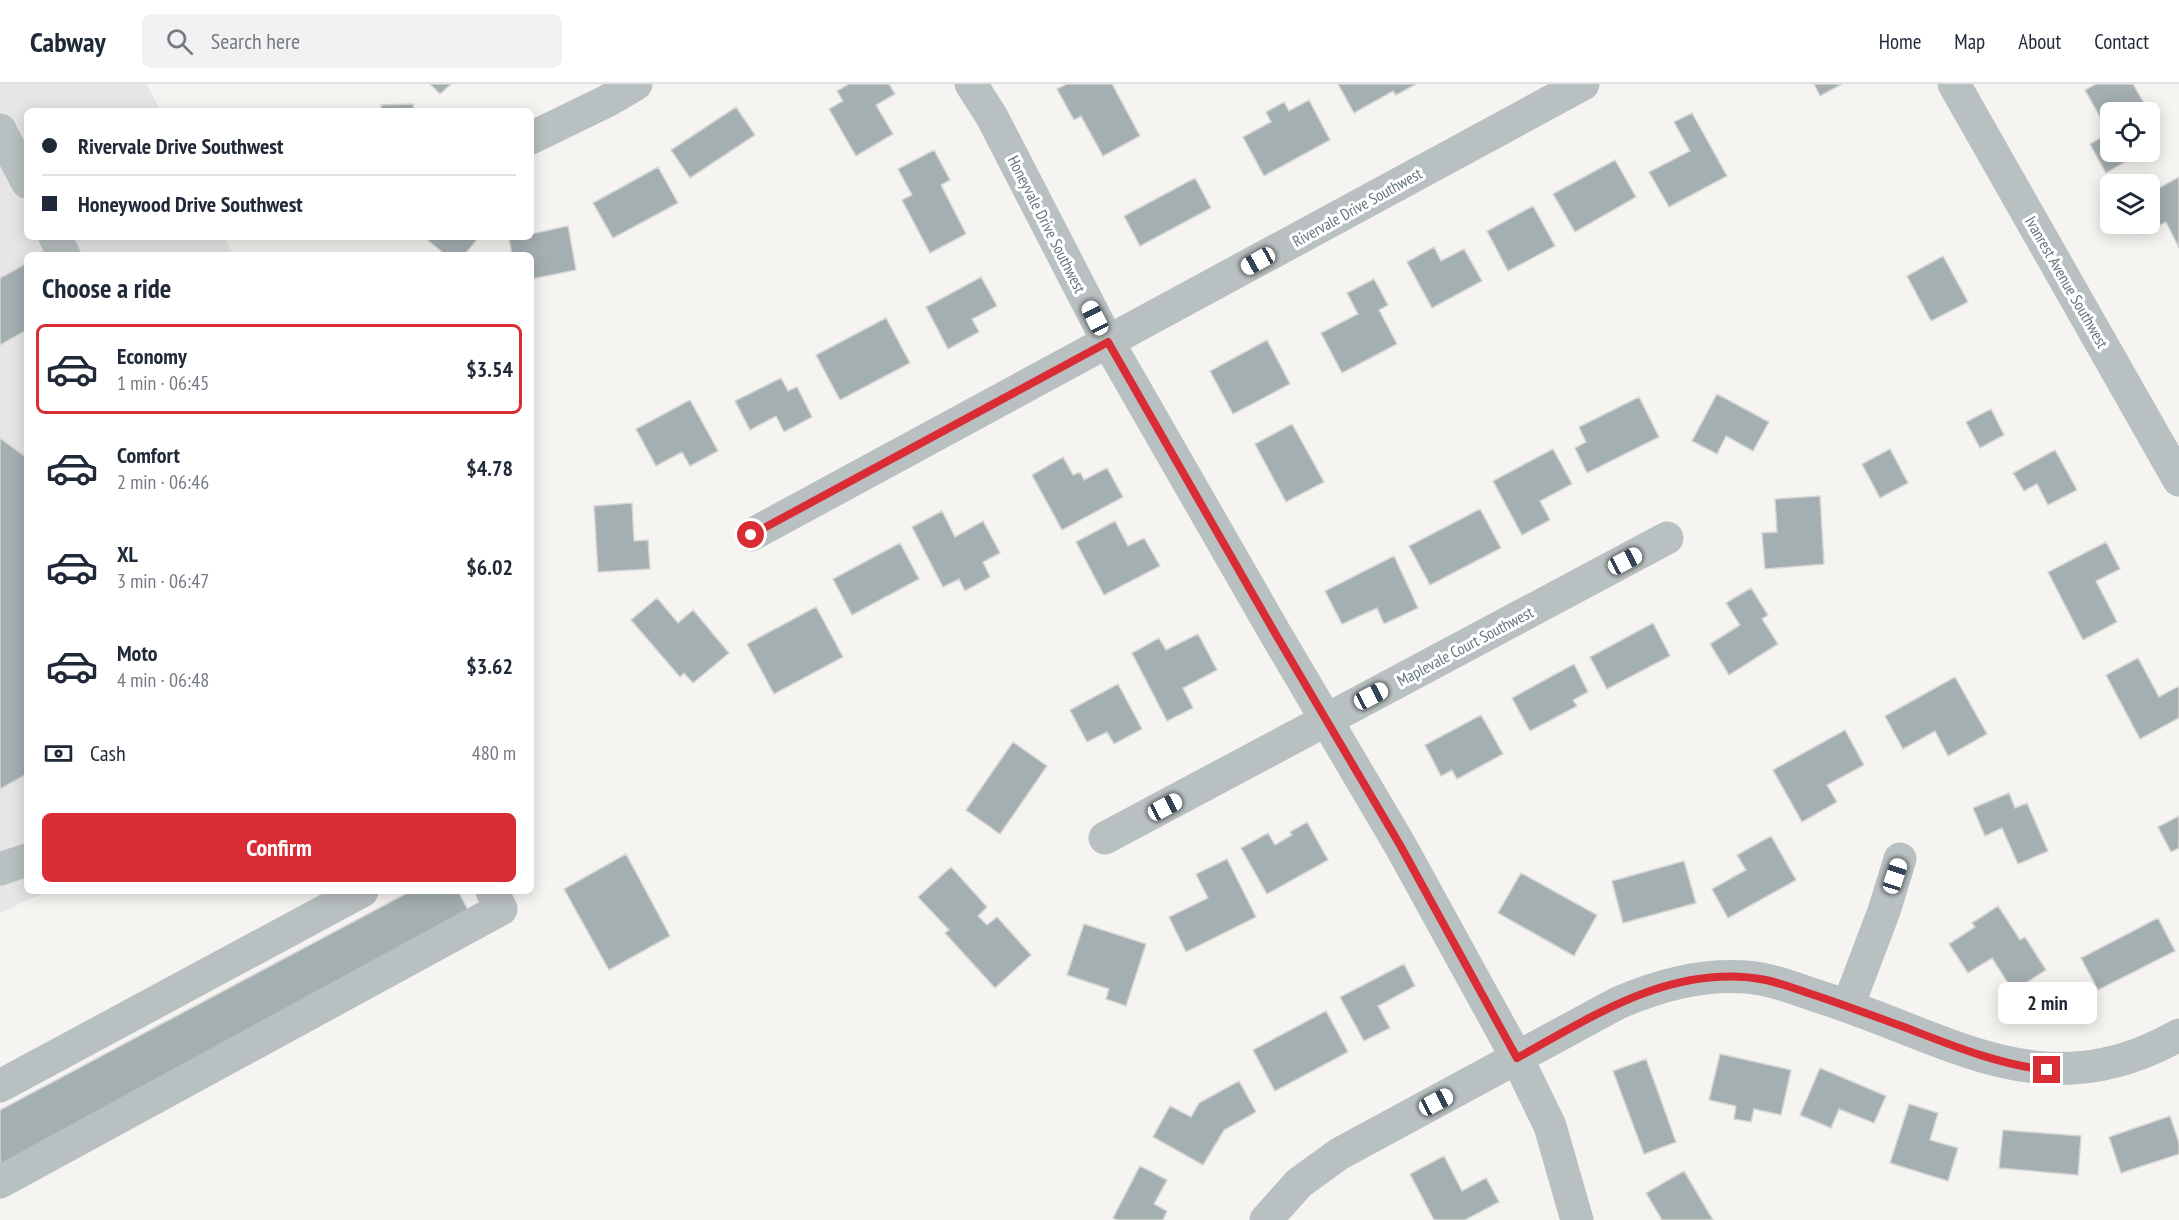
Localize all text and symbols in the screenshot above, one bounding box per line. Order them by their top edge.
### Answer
search box [142,14,562,68]
text: Cabway [30,23,106,60]
icon: search [163,25,196,58]
text: Search here [211,27,300,55]
text: Home [1879,28,1921,55]
text: Map [1954,28,1985,55]
text: About [2018,28,2061,55]
text: Contact [2094,28,2149,55]
map controls [2100,102,2160,234]
button: locate [2100,102,2160,162]
text: Rivervale Drive Southwest [78,132,283,160]
street label: Honeyvale Drive Southwest [1004,152,1091,297]
street label: Rivervale Drive Southwest [1289,163,1426,251]
button: layers [2100,174,2160,234]
text: Honeywood Drive Southwest [78,190,303,218]
street label: Ivanrest Avenue Southwest [2021,213,2113,352]
car [1238,244,1278,278]
text: Choose a ride [42,271,171,305]
car [1079,298,1111,338]
icon: car [45,342,99,396]
text: Economy [117,342,187,370]
text: $3.54 [466,355,513,383]
text: 1 min · 06:45 [117,370,209,396]
icon: car [45,441,99,495]
text: Comfort [117,441,180,469]
text: $4.78 [466,454,513,482]
text: 2 min · 06:46 [117,469,209,495]
route start [737,521,764,548]
icon: car [45,540,99,594]
text: XL [117,540,138,568]
car [1605,545,1645,577]
text: $6.02 [466,553,513,581]
text: 3 min · 06:47 [117,568,209,594]
street label: Maplevale Court Southwest [1394,601,1537,690]
icon: car [45,639,99,693]
text: Moto [117,639,158,667]
text: $3.62 [466,652,513,680]
text: 4 min · 06:48 [117,667,209,693]
car [1351,680,1391,712]
icon: cash [42,737,75,770]
text: Cash [90,739,126,767]
text: 480 m [472,740,516,766]
car [1145,791,1185,823]
button: Confirm [42,813,516,882]
car [1881,856,1909,896]
callout: 2 min [1998,983,2096,1025]
text: 2 min [2027,990,2068,1016]
route end [2033,1056,2060,1083]
car [1416,1086,1456,1118]

